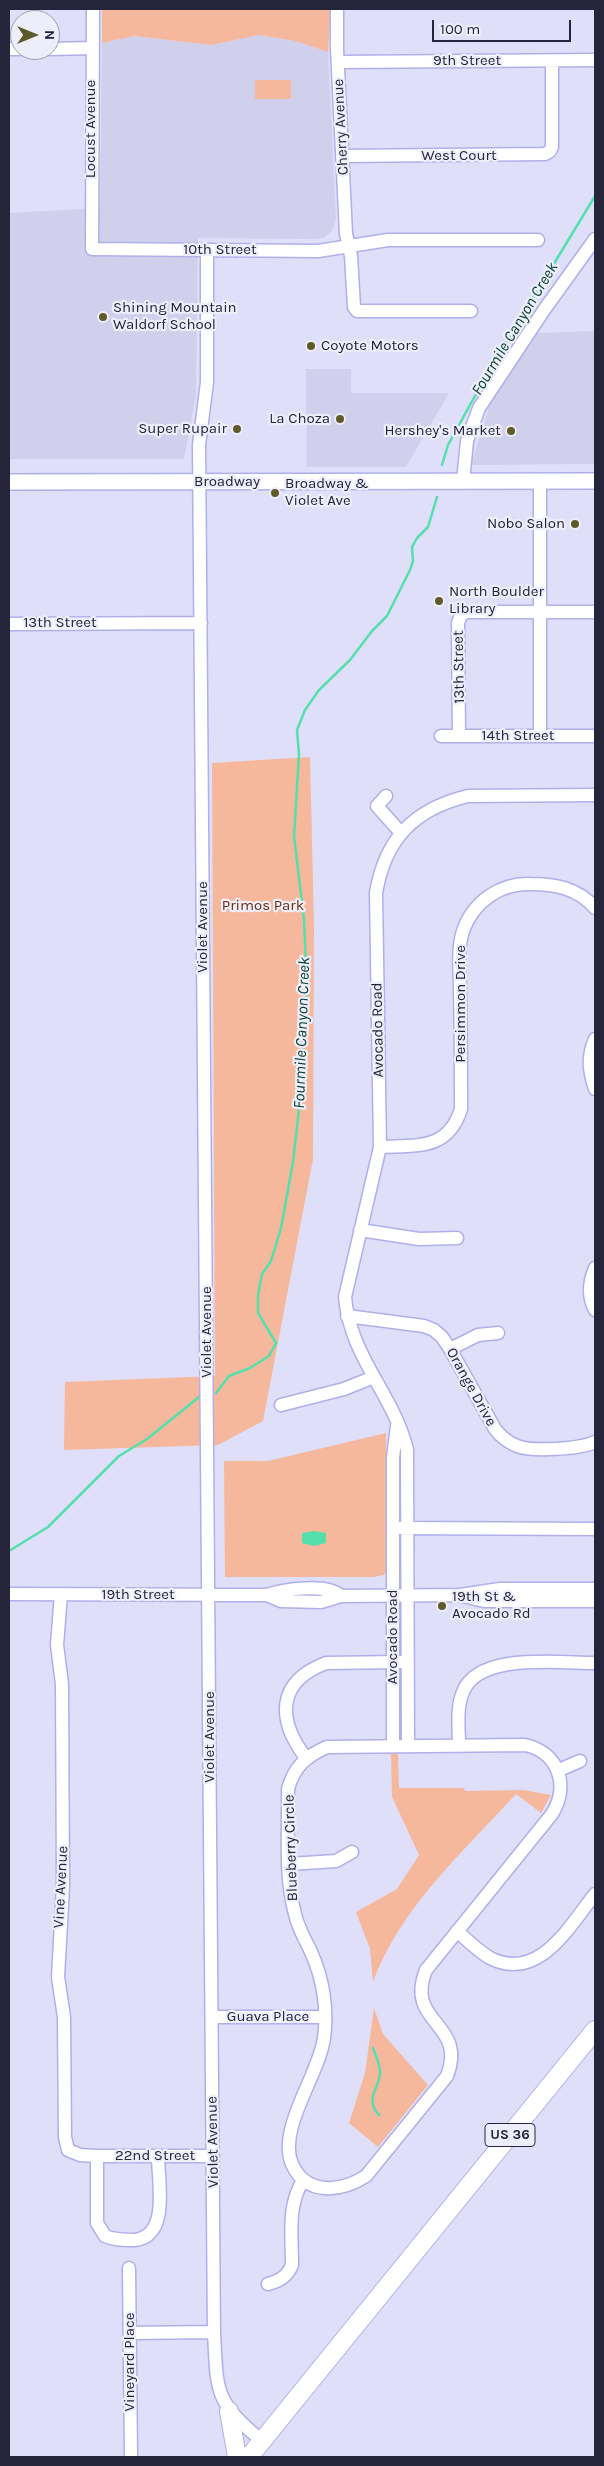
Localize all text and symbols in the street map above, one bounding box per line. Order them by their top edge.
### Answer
north arrow [10,10,60,60]
scale bar [434,10,573,42]
text: 100 m [440,20,480,38]
text: N [41,30,58,40]
street label: 9th Street [433,52,501,70]
street label: Cherry Avenue [329,78,353,176]
street label: Locust Avenue [82,80,100,178]
street label: West Court [421,147,497,165]
street label: 10th Street [183,241,257,259]
water label: Fourmile Canyon Creek [468,259,562,399]
place label: Shining Mountain Waldorf School [113,299,237,334]
marker: Shining Mountain Waldorf School [97,311,109,323]
place label: Coyote Motors [321,337,419,355]
marker: Coyote Motors [305,340,317,352]
place label: La Choza [269,410,330,428]
marker: La Choza [334,413,346,425]
place label: Super Rupair [138,420,227,438]
place label: Hershey's Market [385,422,501,440]
marker: Super Rupair [231,423,243,435]
marker: Hershey's Market [505,425,517,437]
street label: Broadway [194,473,260,491]
place label: Broadway & Violet Ave [285,475,368,510]
marker: Broadway & Violet Ave [269,487,281,499]
place label: Nobo Salon [487,515,565,533]
marker: Nobo Salon [569,518,581,530]
place label: North Boulder Library [449,583,544,618]
marker: North Boulder Library [433,595,445,607]
street label: 13th Street [23,614,97,632]
street label: 13th Street [449,630,469,704]
street label: 14th Street [482,727,554,745]
street label: Violet Avenue [194,881,212,973]
park label: Primos Park [222,897,304,915]
street label: Persimmon Drive [452,945,470,1063]
water label: Fourmile Canyon Creek [290,957,314,1109]
street label: Avocado Road [368,982,388,1078]
street label: Violet Avenue [198,1286,216,1378]
street label: Orange Drive [442,1345,500,1429]
street label: 19th Street [101,1586,175,1604]
place label: 19th St & Avocado Rd [452,1588,531,1623]
street label: Avocado Road [384,1589,402,1685]
marker: 19th St & Avocado Rd [436,1600,448,1612]
street label: Violet Avenue [201,1691,219,1783]
street label: Blueberry Circle [280,1794,302,1902]
street label: Vine Avenue [50,1845,72,1929]
street label: Guava Place [227,2008,309,2026]
street label: Violet Avenue [203,2096,223,2188]
road number: US 36 [485,2124,535,2146]
street label: 22nd Street [115,2147,195,2165]
street label: Vineyard Place [121,2313,139,2411]

